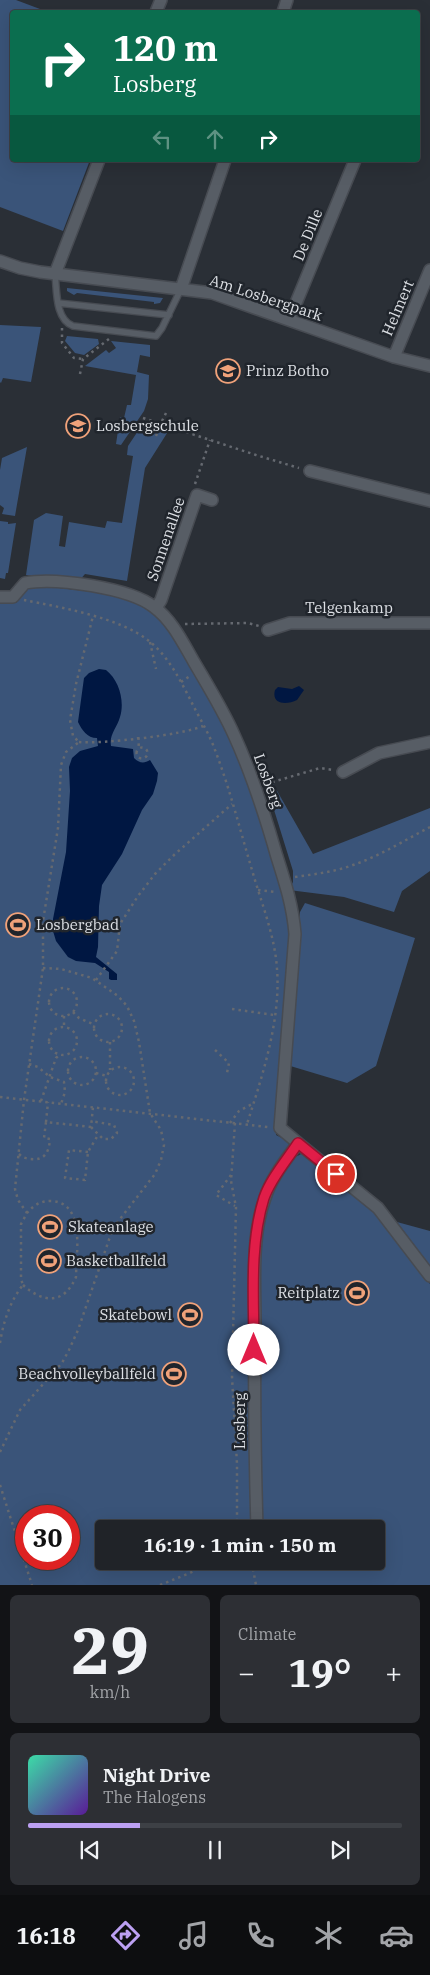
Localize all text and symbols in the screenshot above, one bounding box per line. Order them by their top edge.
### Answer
text: 120 m [113,25,218,71]
icon: right [30,30,95,95]
text: Losberg [113,69,196,98]
icon: left [148,125,176,153]
icon: ahead [201,125,229,153]
icon: right [254,125,282,153]
street label: De Dille [289,206,327,264]
street label: Am Losbergpark [207,270,325,325]
street label: Helmert [377,277,418,339]
school or university icon: Prinz Botho [215,358,241,384]
place label: Prinz Botho [246,361,329,380]
school or university icon: Losbergschule [65,413,91,439]
place label: Losbergschule [96,416,199,435]
street label: Sonnenallee [142,494,189,583]
street label: Telgenkamp [305,598,393,617]
street label: Losberg [250,751,287,811]
sports icon: Losbergbad [5,912,31,938]
place label: Losbergbad [36,915,119,934]
pin [315,1153,357,1195]
icon: arrive [322,1160,350,1188]
sports icon: Skateanlage [37,1214,63,1240]
place label: Skateanlage [68,1217,154,1236]
sports icon: Basketballfeld [36,1248,62,1274]
place label: Basketballfeld [66,1251,166,1270]
sports icon: Reitplatz [344,1280,370,1306]
place label: Reitplatz [277,1283,340,1302]
sports icon: Skatebowl [177,1302,203,1328]
place label: Skatebowl [99,1305,172,1324]
position arrow [227,1323,279,1375]
sports icon: Beachvolleyballfeld [161,1361,187,1387]
place label: Beachvolleyballfeld [18,1364,156,1383]
street label: Losberg [230,1393,249,1449]
speed limit sign: 30 [15,1505,80,1570]
text: 16:19 · 1 min · 150 m [144,1533,336,1557]
text: 29 [71,1607,149,1692]
text: Climate [238,1624,296,1644]
text: 19° [288,1648,352,1697]
text: − [238,1654,255,1691]
text: + [385,1654,402,1691]
text: km/h [90,1682,130,1702]
text: Night Drive [103,1763,211,1787]
text: The Halogens [103,1787,206,1807]
icon: previous [76,1836,104,1864]
icon: pause [201,1836,229,1864]
icon: next [326,1836,354,1864]
icon: directions [108,1918,143,1953]
icon: music [176,1918,211,1953]
icon: phone [243,1918,278,1953]
icon: climate [311,1918,346,1953]
icon: car [379,1918,414,1953]
text: 16:18 [16,1921,76,1950]

